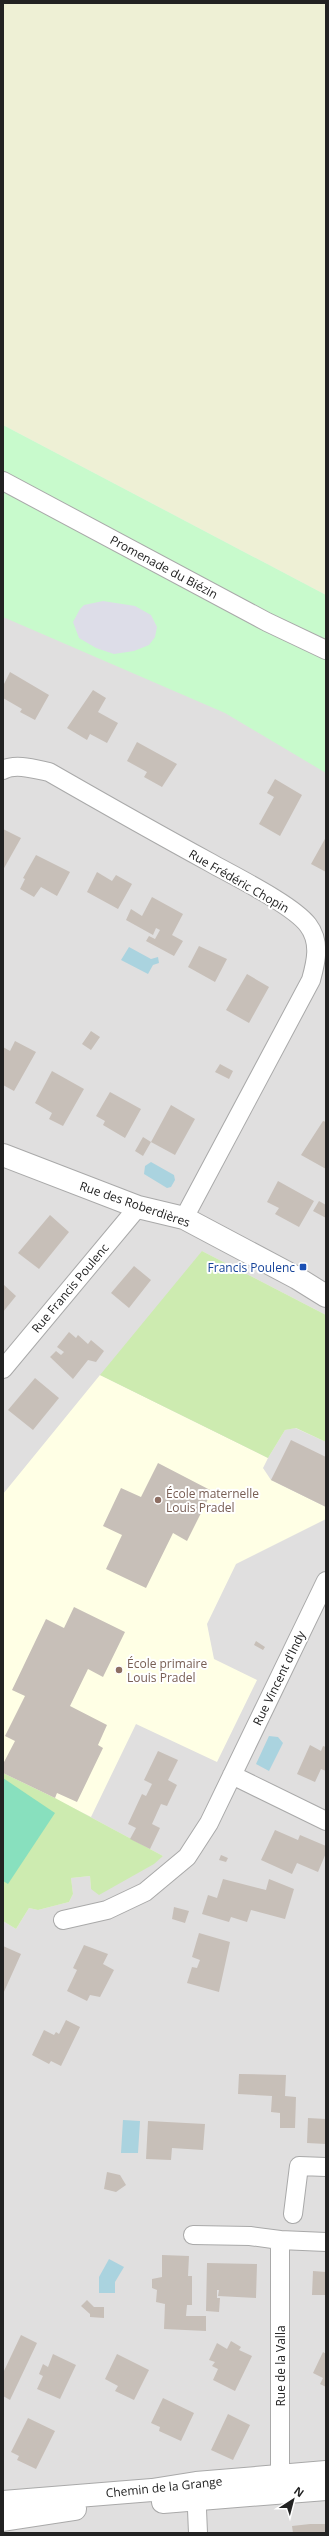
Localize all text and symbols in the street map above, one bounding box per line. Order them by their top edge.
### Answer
street label: Promenade du Biézin [107,531,221,603]
street label: Rue Frédéric Chopin [186,845,292,917]
street label: Rue des Roberdières [78,1177,193,1231]
street label: Rue Francis Poulenc [27,1239,113,1336]
place label: Francis Poulenc [208,1259,295,1276]
marker: Francis Poulenc [298,1262,308,1272]
place label: École maternelle Louis Pradel [166,1485,259,1516]
marker: École maternelle Louis Pradel [153,1495,163,1505]
street label: Rue Vincent d'Indy [249,1627,310,1728]
place label: École primaire Louis Pradel [127,1655,208,1686]
marker: École primaire Louis Pradel [114,1665,124,1675]
street label: Rue de la Valla [272,2325,289,2407]
street label: Chemin de la Grange [105,2472,223,2502]
north arrow [273,2480,313,2520]
text: N [291,2483,307,2500]

